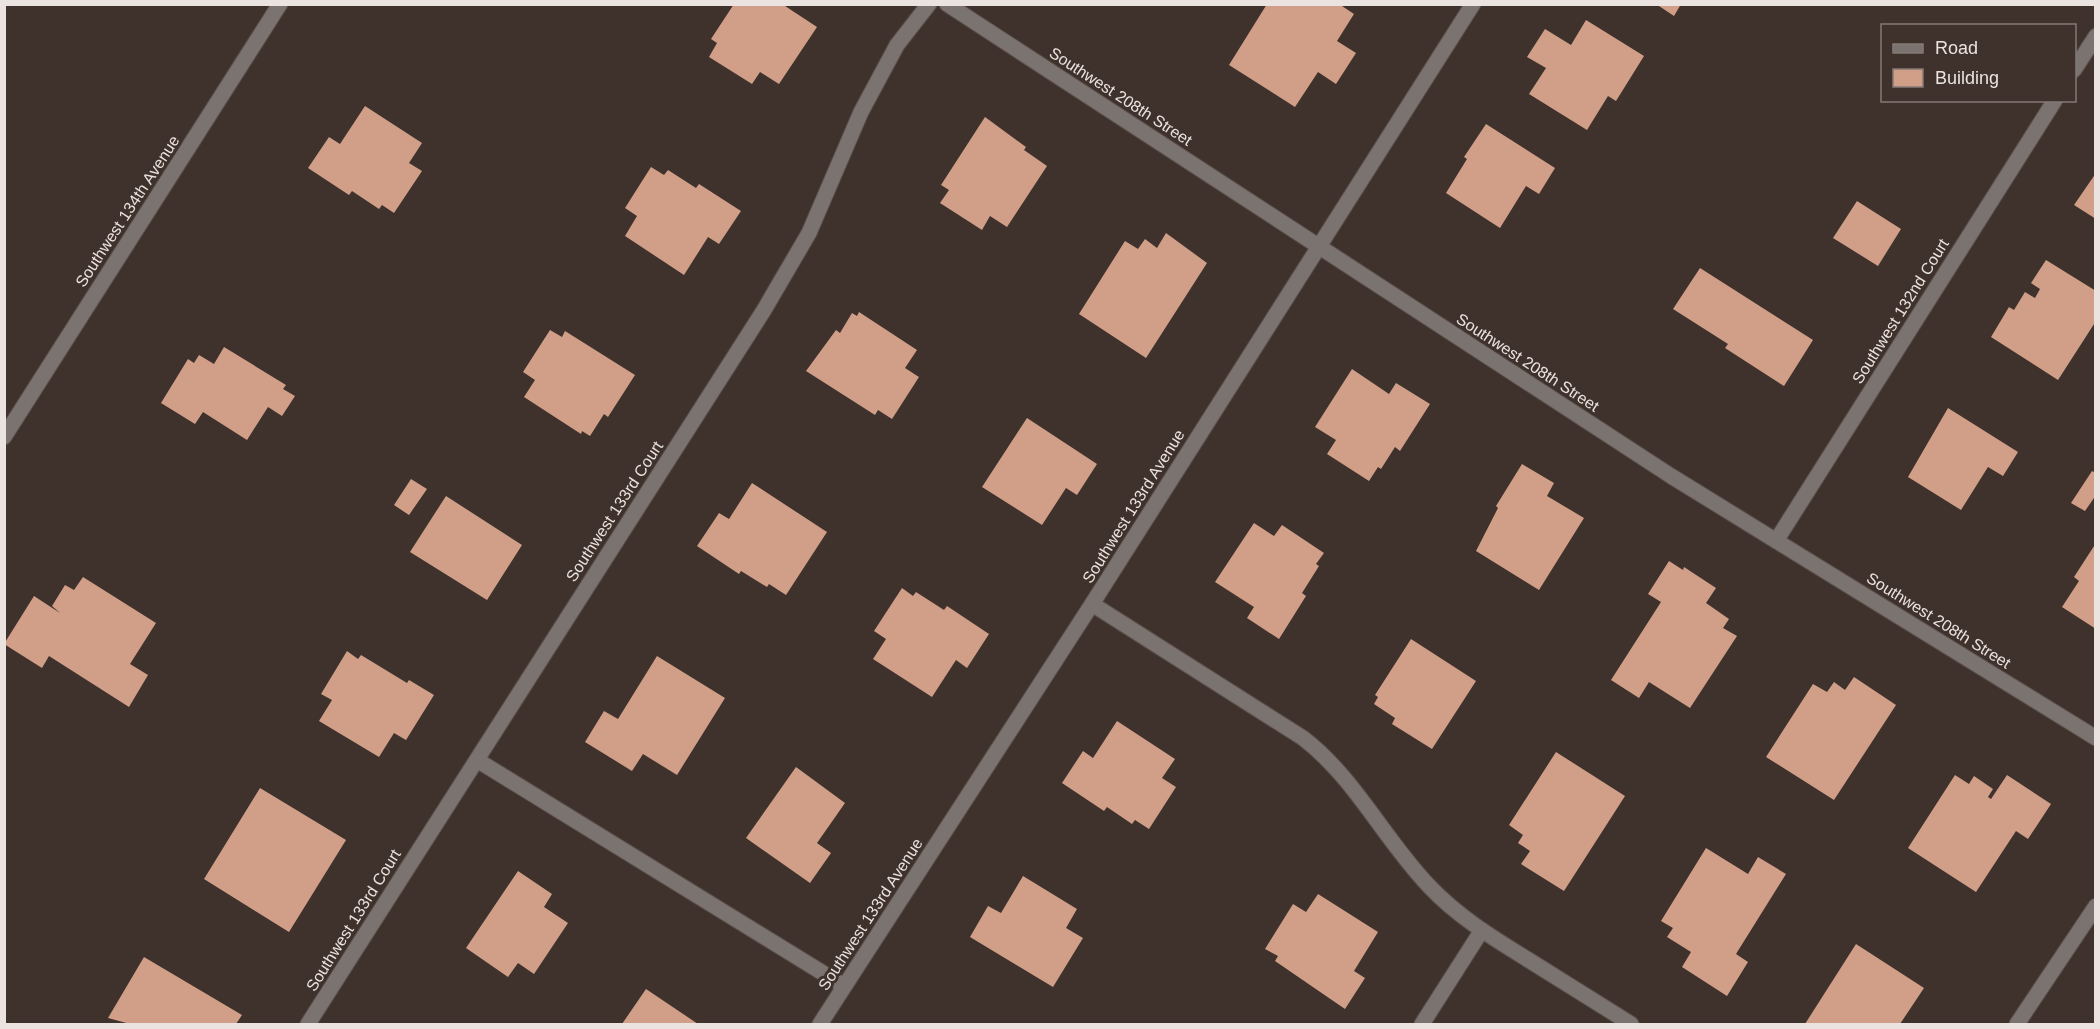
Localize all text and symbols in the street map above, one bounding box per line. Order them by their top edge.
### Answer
legend [1881,24,2076,102]
text: Road [1935,38,1978,58]
street label: Southwest 208th Street [1046,44,1196,149]
text: Building [1935,68,1999,88]
street label: Southwest 134th Avenue [72,132,183,290]
street label: Southwest 132nd Court [1849,235,1952,387]
street label: Southwest 208th Street [1453,310,1603,415]
street label: Southwest 133rd Avenue [1079,426,1188,586]
street label: Southwest 133rd Court [563,438,666,585]
street label: Southwest 208th Street [1864,569,2014,672]
street label: Southwest 133rd Avenue [815,835,926,993]
street label: Southwest 133rd Court [303,846,404,994]

